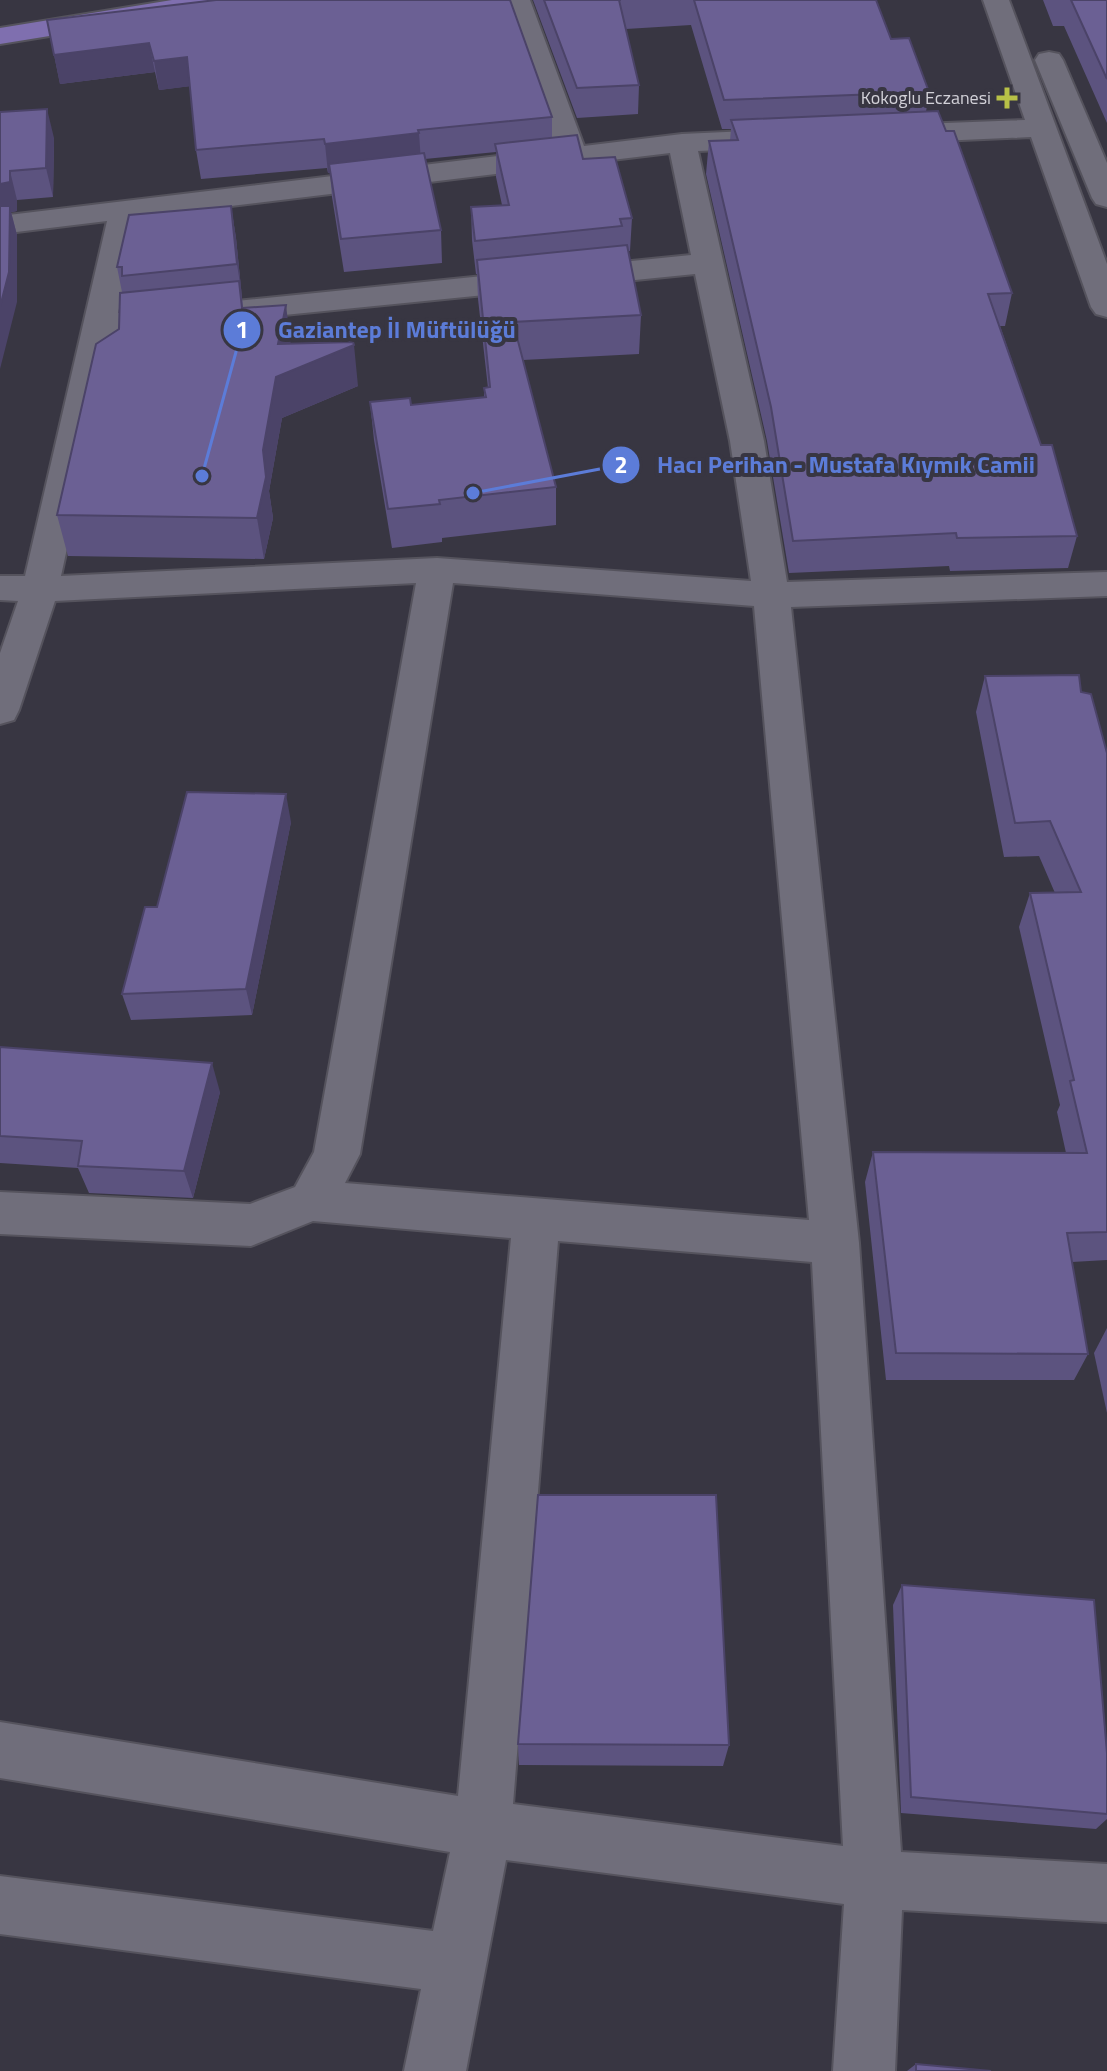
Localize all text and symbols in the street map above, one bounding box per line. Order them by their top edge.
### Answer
place label: Kokoglu Eczanesi [861,84,991,111]
marker: Kokoglu Eczanesi [998,89,1016,107]
callout: Gaziantep İl Müftülüğü [222,306,532,354]
text: 1 [235,311,249,347]
text: Gaziantep İl Müftülüğü [278,311,516,347]
callout: Hacı Perihan - Mustafa Kıymık Camii [601,441,1051,489]
text: 2 [614,446,628,482]
text: Hacı Perihan - Mustafa Kıymık Camii [657,446,1035,482]

